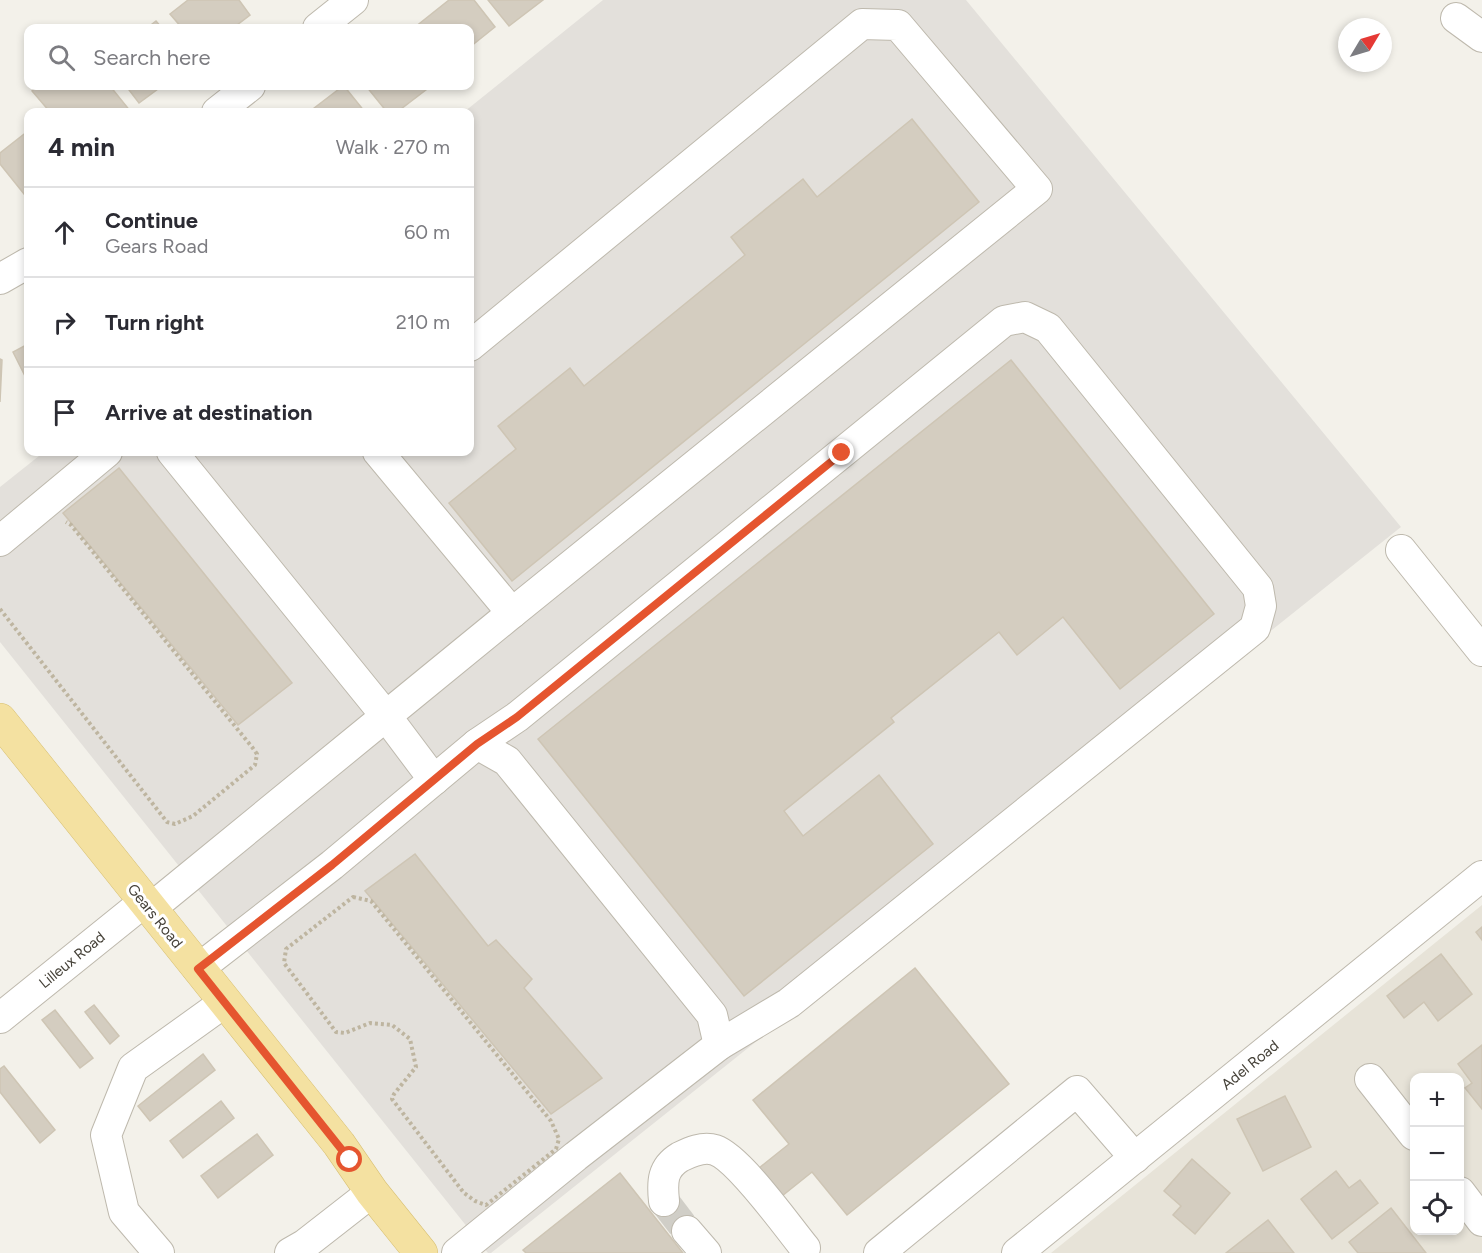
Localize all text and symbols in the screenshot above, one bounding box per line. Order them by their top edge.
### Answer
north arrow [1338,18,1392,72]
search box [24,24,474,90]
icon: search [45,41,78,74]
text: Search here [93,44,211,71]
text: 4 min [48,131,115,163]
text: Walk · 270 m [336,135,450,159]
text: Continue [105,207,198,234]
icon: ahead [48,216,81,249]
text: 60 m [404,220,450,244]
text: Gears Road [105,234,208,258]
icon: right [48,306,81,339]
text: Turn right [105,309,204,336]
text: 210 m [396,310,450,334]
icon: arrive [48,396,81,429]
text: Arrive at destination [105,399,313,426]
route end [828,439,854,465]
street label: Gears Road [124,880,186,952]
street label: Lilleux Road [35,928,109,992]
street label: Adel Road [1218,1036,1282,1094]
map controls [1410,1073,1464,1235]
button: + [1410,1073,1464,1127]
button: − [1410,1127,1464,1181]
route start [336,1146,362,1172]
button: locate [1410,1181,1464,1235]

